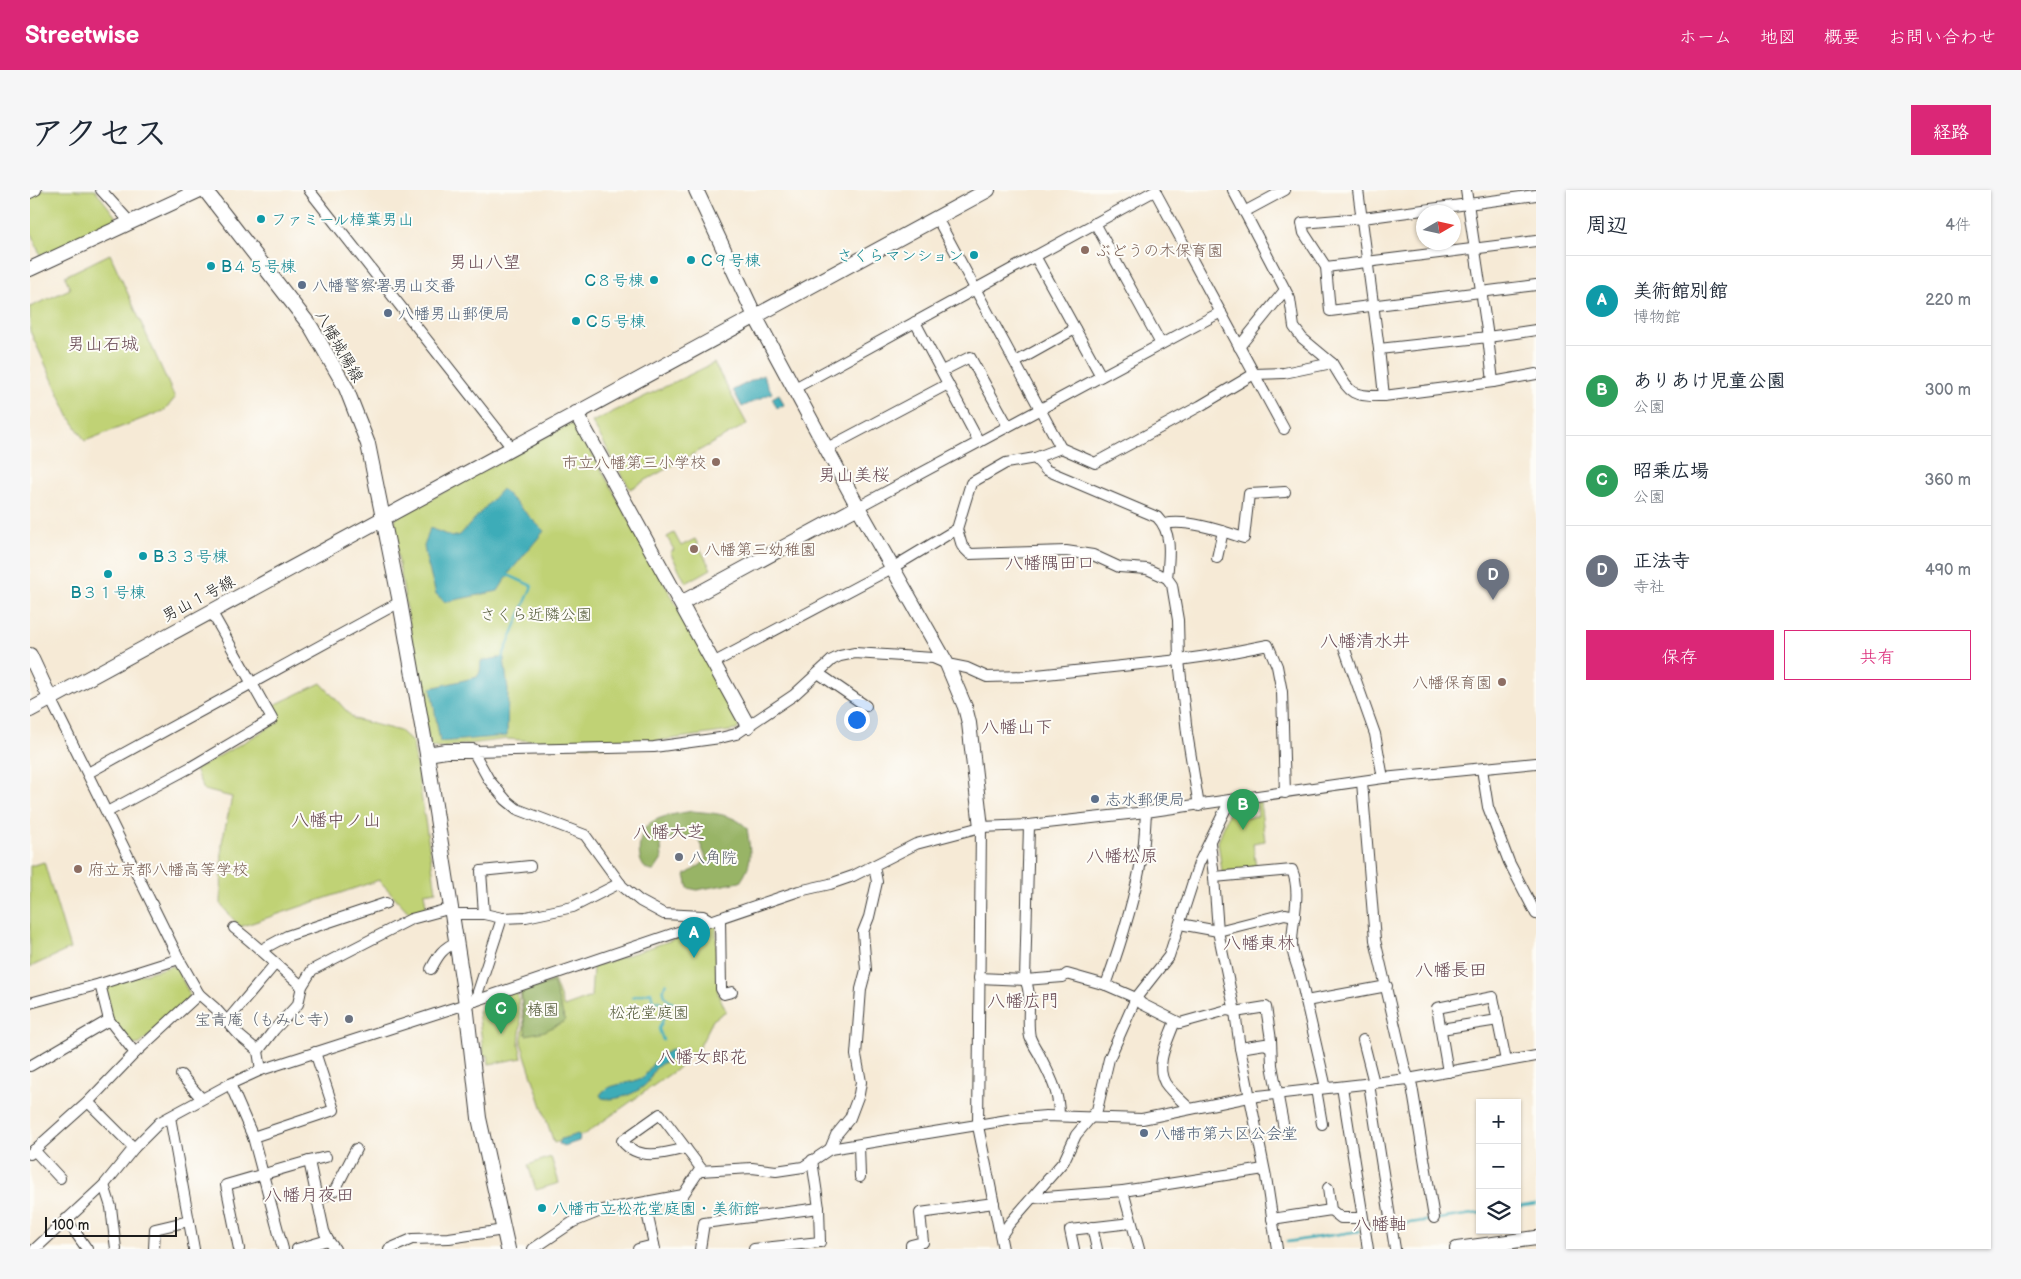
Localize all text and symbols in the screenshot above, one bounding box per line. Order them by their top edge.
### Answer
text: Streetwise [25,21,139,50]
text: ホーム [1679,27,1732,48]
text: 地図 [1760,27,1796,48]
text: 概要 [1824,27,1860,48]
text: お問い合わせ [1888,27,1996,48]
button: 経路 [1911,105,1991,155]
text: アクセス [30,113,168,156]
north arrow [1416,205,1461,250]
place label: ファミール樟葉男山 [271,211,414,230]
marker: ファミール樟葉男山 [255,213,267,225]
text: 周辺 [1586,213,1628,238]
text: 4件 [1945,216,1971,235]
place label: ぶどうの木保育園 [1095,242,1223,261]
marker: ぶどうの木保育園 [1079,244,1091,256]
place label: さくらマンション [837,247,964,266]
marker: さくらマンション [968,249,980,261]
district label: 男山八望 [449,252,521,273]
place label: C９号棟 [701,252,760,271]
marker: C９号棟 [685,254,697,266]
place label: B４５号棟 [221,258,296,277]
marker: B４５号棟 [205,260,217,272]
place label: C８号棟 [585,272,644,291]
marker: C８号棟 [648,274,660,286]
place label: 八幡警察署男山交番 [312,277,456,296]
marker: 八幡警察署男山交番 [296,279,308,291]
text: 美術館別館 [1633,280,1728,303]
text: A [1597,291,1607,310]
text: 220 m [1925,291,1971,310]
place label: 八幡男山郵便局 [398,305,510,324]
street label: 八幡城陽線 [310,307,367,386]
marker: 八幡男山郵便局 [382,307,394,319]
text: 博物館 [1633,308,1681,327]
place label: C５号棟 [586,313,645,332]
marker: C５号棟 [570,315,582,327]
district label: 男山石城 [67,334,139,355]
text: ありあけ児童公園 [1633,370,1786,393]
text: B [1596,381,1608,400]
text: 300 m [1925,381,1971,400]
text: 公園 [1633,398,1665,417]
place label: 市立八幡第三小学校 [562,454,706,473]
marker: 市立八幡第三小学校 [710,456,722,468]
text: 昭乗広場 [1633,460,1709,483]
district label: 男山美桜 [818,465,890,486]
text: C [1596,471,1608,490]
text: 360 m [1924,471,1971,490]
text: 公園 [1633,488,1665,507]
place label: 八幡第三幼稚園 [704,541,816,560]
marker: 八幡第三幼稚園 [688,543,700,555]
place label: B３３号棟 [153,548,228,567]
marker: B３３号棟 [137,550,149,562]
text: 正法寺 [1633,550,1690,573]
district label: 八幡隅田口 [1005,553,1095,574]
pin: D [1477,559,1509,600]
text: D [1596,561,1608,580]
text: 490 m [1925,561,1971,580]
marker: B３１号棟 [102,568,114,580]
street label: 男山１号線 [159,572,238,626]
text: 寺社 [1633,578,1665,597]
place label: B３１号棟 [71,584,145,603]
park label: さくら近隣公園 [480,606,592,625]
button: 保存 [1586,630,1774,680]
button: 共有 [1784,630,1971,680]
district label: 八幡清水井 [1320,631,1410,652]
place label: 八幡保育園 [1412,674,1492,693]
marker: 八幡保育園 [1496,676,1508,688]
your location [844,707,870,733]
district label: 八幡山下 [981,717,1053,738]
pin: B [1227,789,1259,830]
place label: 志水郵便局 [1105,791,1185,810]
marker: 志水郵便局 [1089,793,1101,805]
district label: 八幡中ノ山 [291,810,381,831]
district label: 八幡大芝 [633,822,705,843]
district label: 八幡松原 [1086,846,1158,867]
place label: 八角院 [689,849,737,868]
marker: 八角院 [673,851,685,863]
place label: 府立京都八幡高等学校 [88,861,248,880]
marker: 府立京都八幡高等学校 [72,863,84,875]
pin: A [678,917,710,958]
district label: 八幡東林 [1223,933,1295,954]
district label: 八幡長田 [1415,960,1487,981]
district label: 八幡広門 [987,991,1059,1012]
pin: C [485,993,517,1034]
park label: 椿園 [527,1001,559,1020]
park label: 松花堂庭園 [609,1004,689,1023]
place label: 宝青庵（もみじ寺） [195,1011,339,1030]
marker: 宝青庵（もみじ寺） [343,1013,355,1025]
district label: 八幡女郎花 [657,1047,747,1068]
map controls [1476,1099,1521,1234]
button: + [1476,1099,1521,1144]
place label: 八幡市第六区公会堂 [1154,1125,1298,1144]
marker: 八幡市第六区公会堂 [1138,1127,1150,1139]
button: − [1476,1144,1521,1189]
district label: 八幡月夜田 [264,1185,354,1206]
button: layers [1476,1189,1521,1234]
place label: 八幡市立松花堂庭園・美術館 [552,1200,760,1219]
marker: 八幡市立松花堂庭園・美術館 [536,1202,548,1214]
scale bar [45,1214,178,1237]
district label: 八幡軸 [1353,1214,1407,1235]
text: 100 m [52,1217,89,1234]

